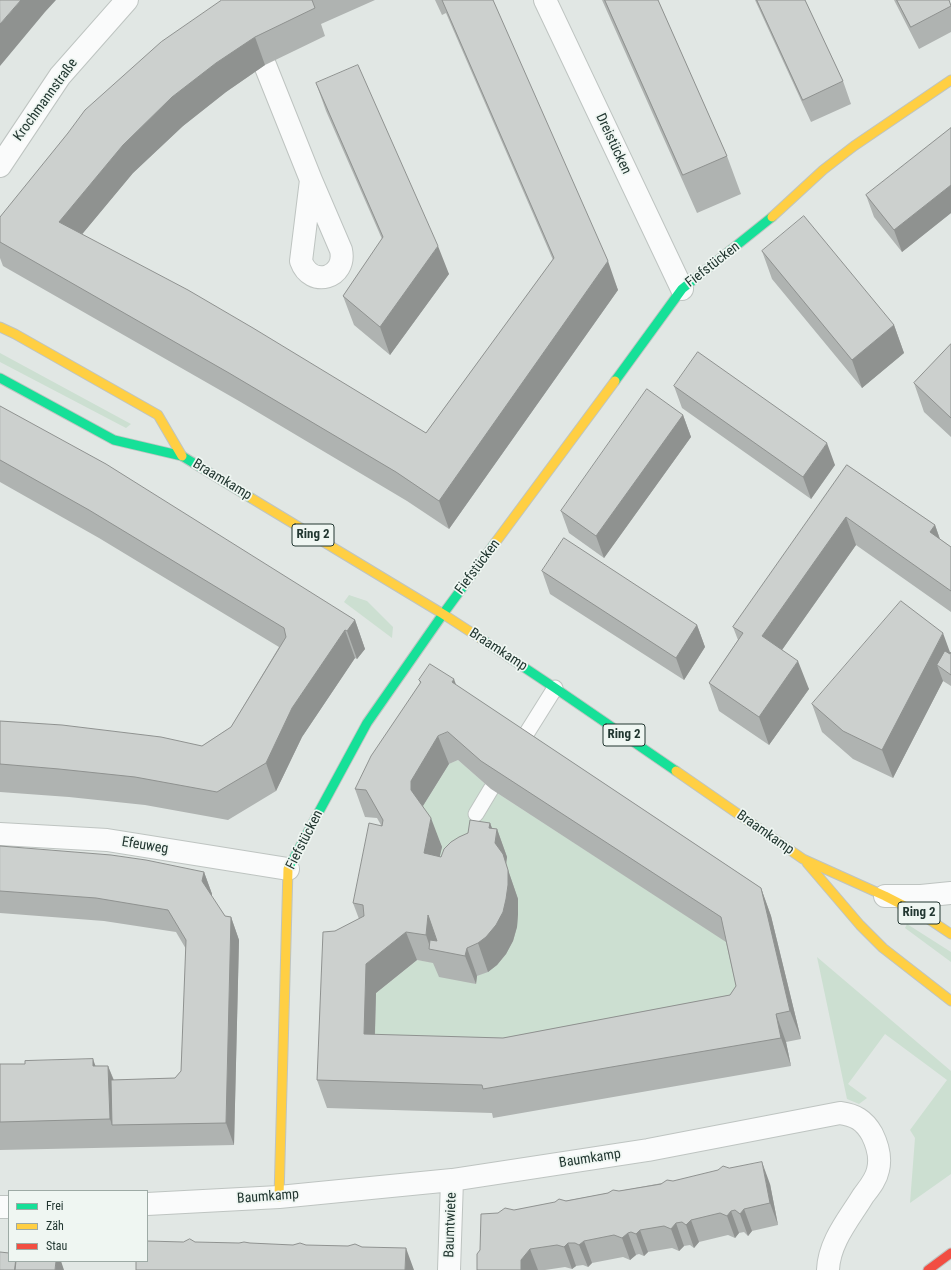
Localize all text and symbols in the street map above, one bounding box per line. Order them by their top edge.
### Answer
street label: Krochmannstraße [10,55,82,145]
street label: Dreistücken [592,111,634,177]
street label: Fiefstücken [683,239,743,291]
street label: Braamkamp [189,456,255,504]
road number: Ring 2 [292,524,334,546]
street label: Fiefstücken [452,536,504,598]
street label: Braamkamp [466,625,530,675]
road number: Ring 2 [603,724,645,746]
street label: Braamkamp [733,807,797,859]
street label: Fiefstücken [283,808,327,872]
street label: Efeuweg [120,834,170,858]
road number: Ring 2 [898,902,940,924]
street label: Baumkamp [558,1146,622,1172]
street label: Baumkamp [236,1186,300,1208]
legend [8,1190,148,1262]
street label: Baumtwiete [441,1192,461,1258]
text: Frei [46,1199,64,1213]
text: Zäh [46,1219,64,1233]
text: Stau [46,1239,67,1253]

